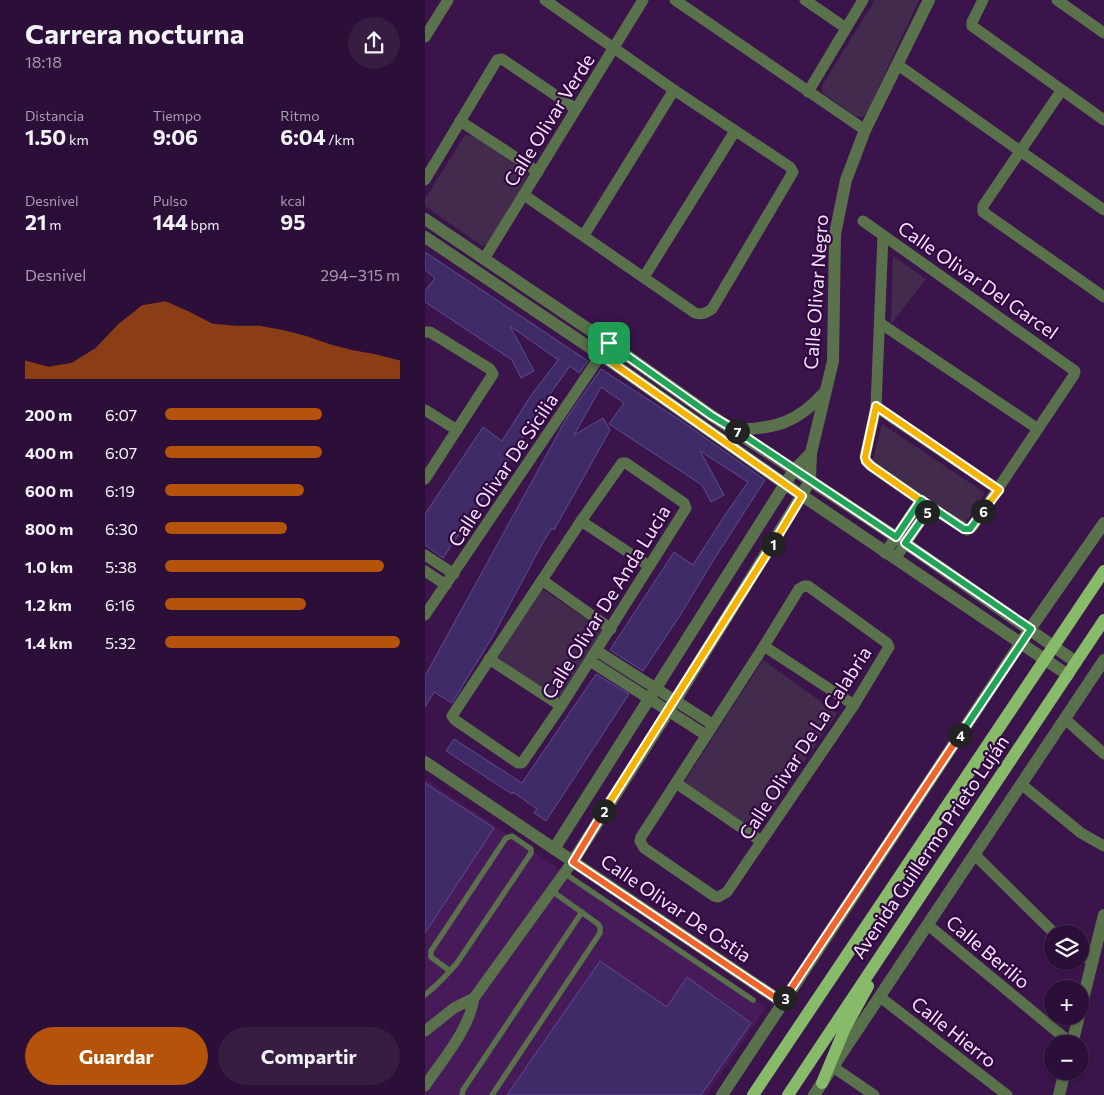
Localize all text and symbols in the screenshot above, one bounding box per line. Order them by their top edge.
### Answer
text: Carrera nocturna [25,16,245,50]
button: share [348,17,400,69]
street label: Calle Olivar Verde [498,49,599,190]
text: 18:18 [25,52,62,71]
text: Distancia [25,107,84,124]
text: Tiempo [153,107,201,124]
text: Ritmo [280,107,320,124]
text: 1.50 [25,124,66,149]
text: 9:06 [153,124,198,149]
text: 6:04 [280,124,326,149]
text: km [66,131,89,148]
text: /km [326,131,354,148]
text: Desnivel [25,192,79,209]
text: Pulso [153,192,188,209]
text: kcal [280,192,305,209]
text: 21 [25,209,46,234]
text: 144 [153,209,188,234]
text: 95 [280,209,306,234]
street label: Calle Olivar Negro [799,214,832,370]
text: m [46,216,61,233]
text: bpm [188,216,219,233]
street label: Calle Olivar Del Garcel [894,216,1063,344]
text: Desnivel [25,265,86,284]
text: 294–315 m [320,265,400,284]
pin [588,322,630,364]
icon: arrive [595,329,623,357]
street label: Calle Olivar De Sicilia [443,389,562,551]
text: 200 m [25,405,72,424]
text: 6:07 [105,405,137,424]
pin: 7 [725,418,749,444]
text: 7 [734,423,741,440]
text: 400 m [25,443,73,462]
text: 6:07 [105,443,137,462]
text: 600 m [25,481,73,500]
text: 6:19 [105,481,135,500]
pin: 6 [971,498,995,524]
pin: 5 [915,500,939,524]
street label: Calle Olivar De Anda Lucia [536,501,675,703]
text: 6 [979,503,988,520]
text: 5 [923,504,932,521]
text: 800 m [25,519,73,538]
text: 6:30 [105,519,138,538]
pin: 1 [761,532,785,556]
text: 1 [770,536,777,553]
text: 1.0 km [25,557,73,576]
text: 5:38 [105,557,137,576]
text: 1.2 km [25,595,72,614]
text: 6:16 [105,595,135,614]
text: 1.4 km [25,633,72,652]
text: 5:32 [105,633,136,652]
street label: Calle Olivar De La Calabria [733,642,876,844]
pin: 4 [947,722,973,748]
text: 4 [956,727,965,744]
street label: Avenida Guillermo Prieto Luján [846,731,1013,963]
pin: 2 [591,798,617,824]
text: 2 [601,803,608,820]
street label: Calle Olivar De Ostia [597,849,756,966]
street label: Calle Berilio [942,910,1035,993]
map controls [1044,925,1089,1080]
button: layers [1044,925,1089,970]
button: + [1044,980,1089,1025]
pin: 3 [773,986,797,1010]
text: 3 [781,990,790,1007]
street label: Calle Hierro [907,991,1001,1072]
button: Guardar [25,1027,208,1085]
button: Compartir [218,1027,400,1085]
button: − [1044,1035,1089,1080]

